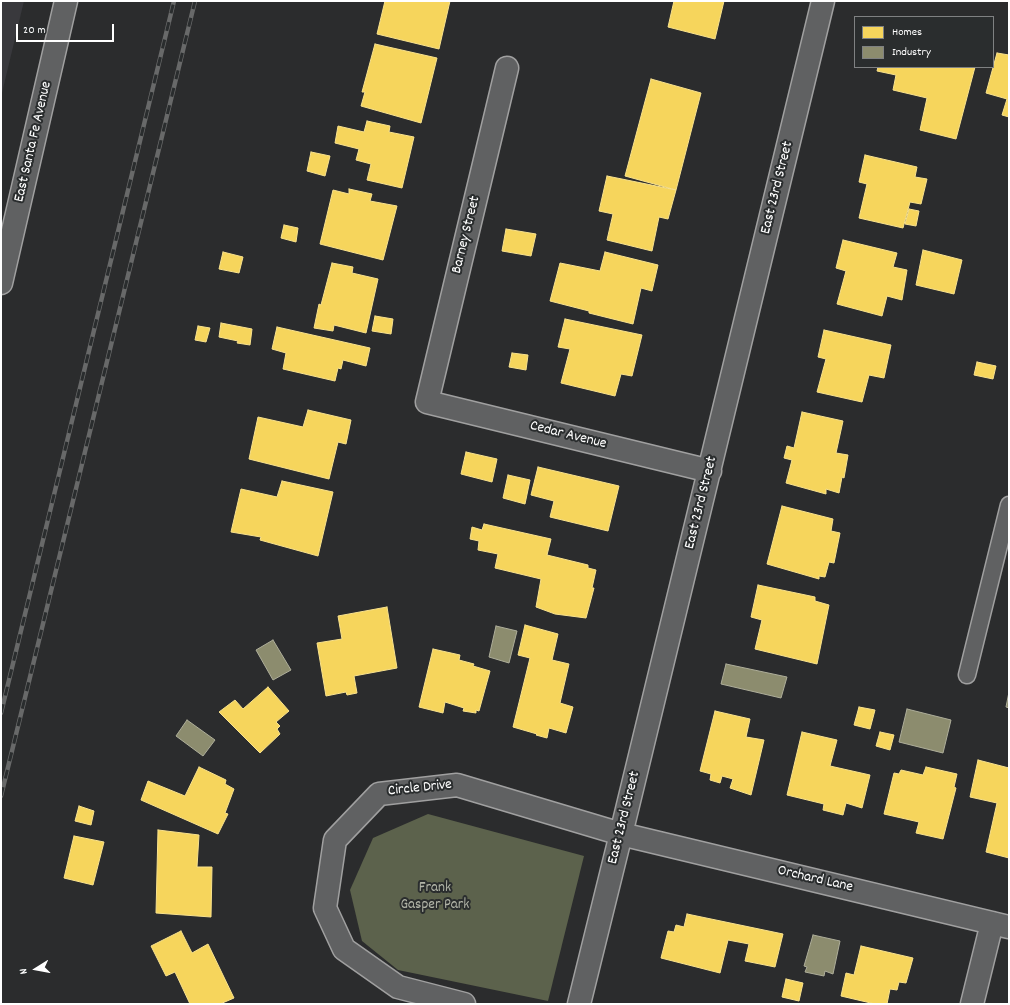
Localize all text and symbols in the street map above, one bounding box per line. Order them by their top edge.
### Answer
scale bar [18,16,116,42]
legend [854,16,994,68]
text: 20 m [23,22,46,39]
text: Homes [892,24,922,41]
text: Industry [892,44,931,61]
street label: East Santa Fe Avenue [11,80,57,204]
street label: East 23rd Street [758,140,798,236]
street label: Barney Street [449,194,485,276]
street label: Cedar Avenue [528,418,608,454]
street label: East 23rd Street [682,455,722,551]
street label: East 23rd Street [605,770,645,866]
street label: Circle Drive [387,777,453,801]
street label: Orchard Lane [776,863,854,897]
park label: Frank Gasper Park [401,880,469,915]
north arrow [16,949,56,989]
text: N [16,967,33,975]

